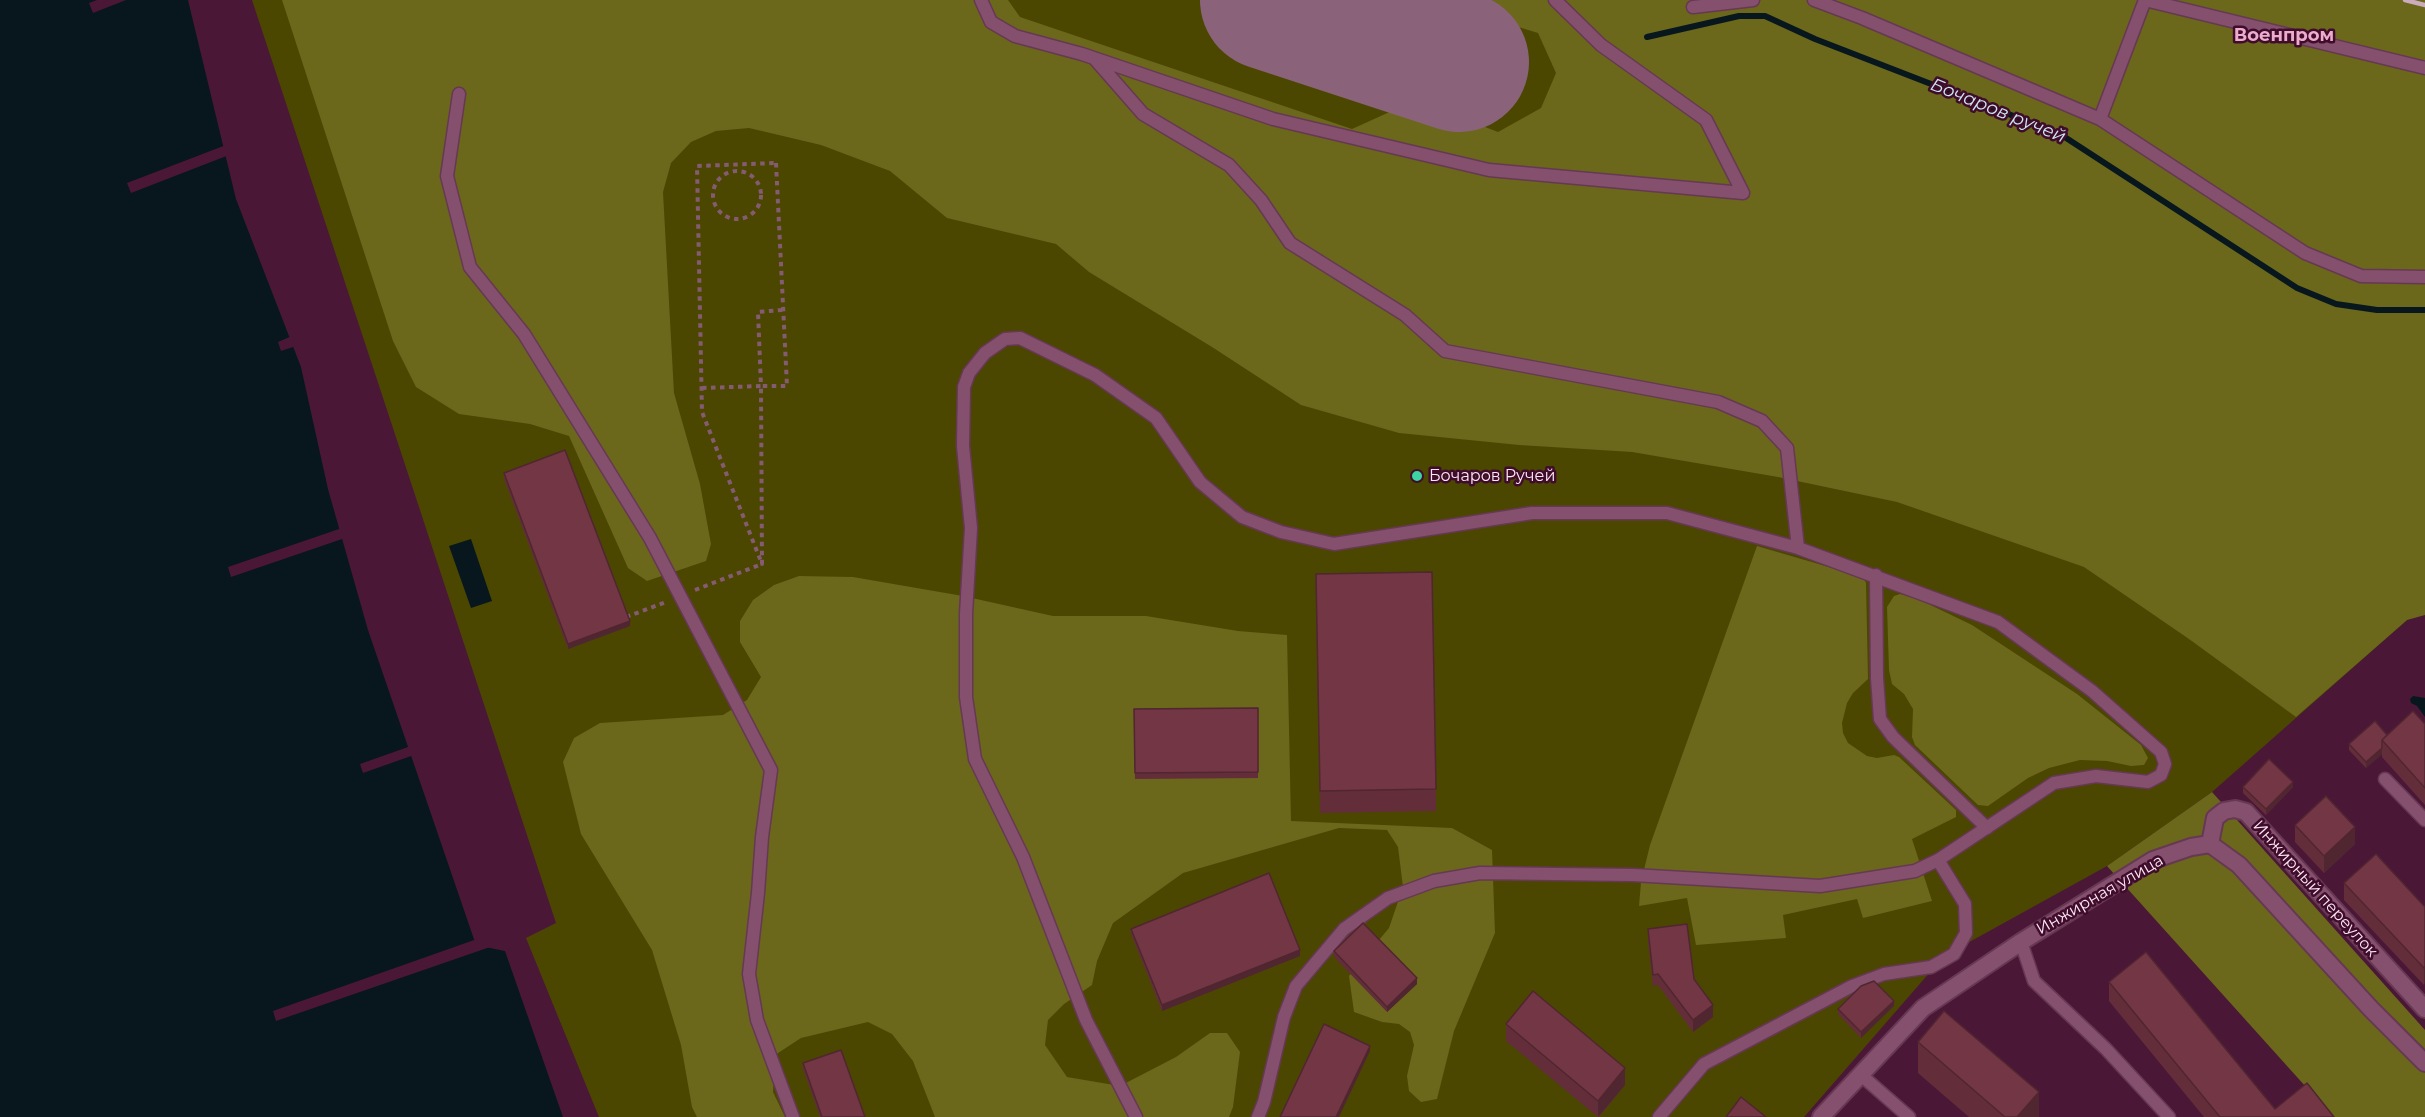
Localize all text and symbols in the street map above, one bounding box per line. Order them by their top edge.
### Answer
district label: Военпром [2234,25,2334,47]
water label: Бочаров ручей [1927,74,2069,148]
place label: Бочаров Ручей [1429,466,1555,486]
marker: Бочаров Ручей [1410,469,1424,483]
street label: Инжирный переулок [2249,817,2381,961]
street label: Инжирная улица [2033,851,2167,939]

